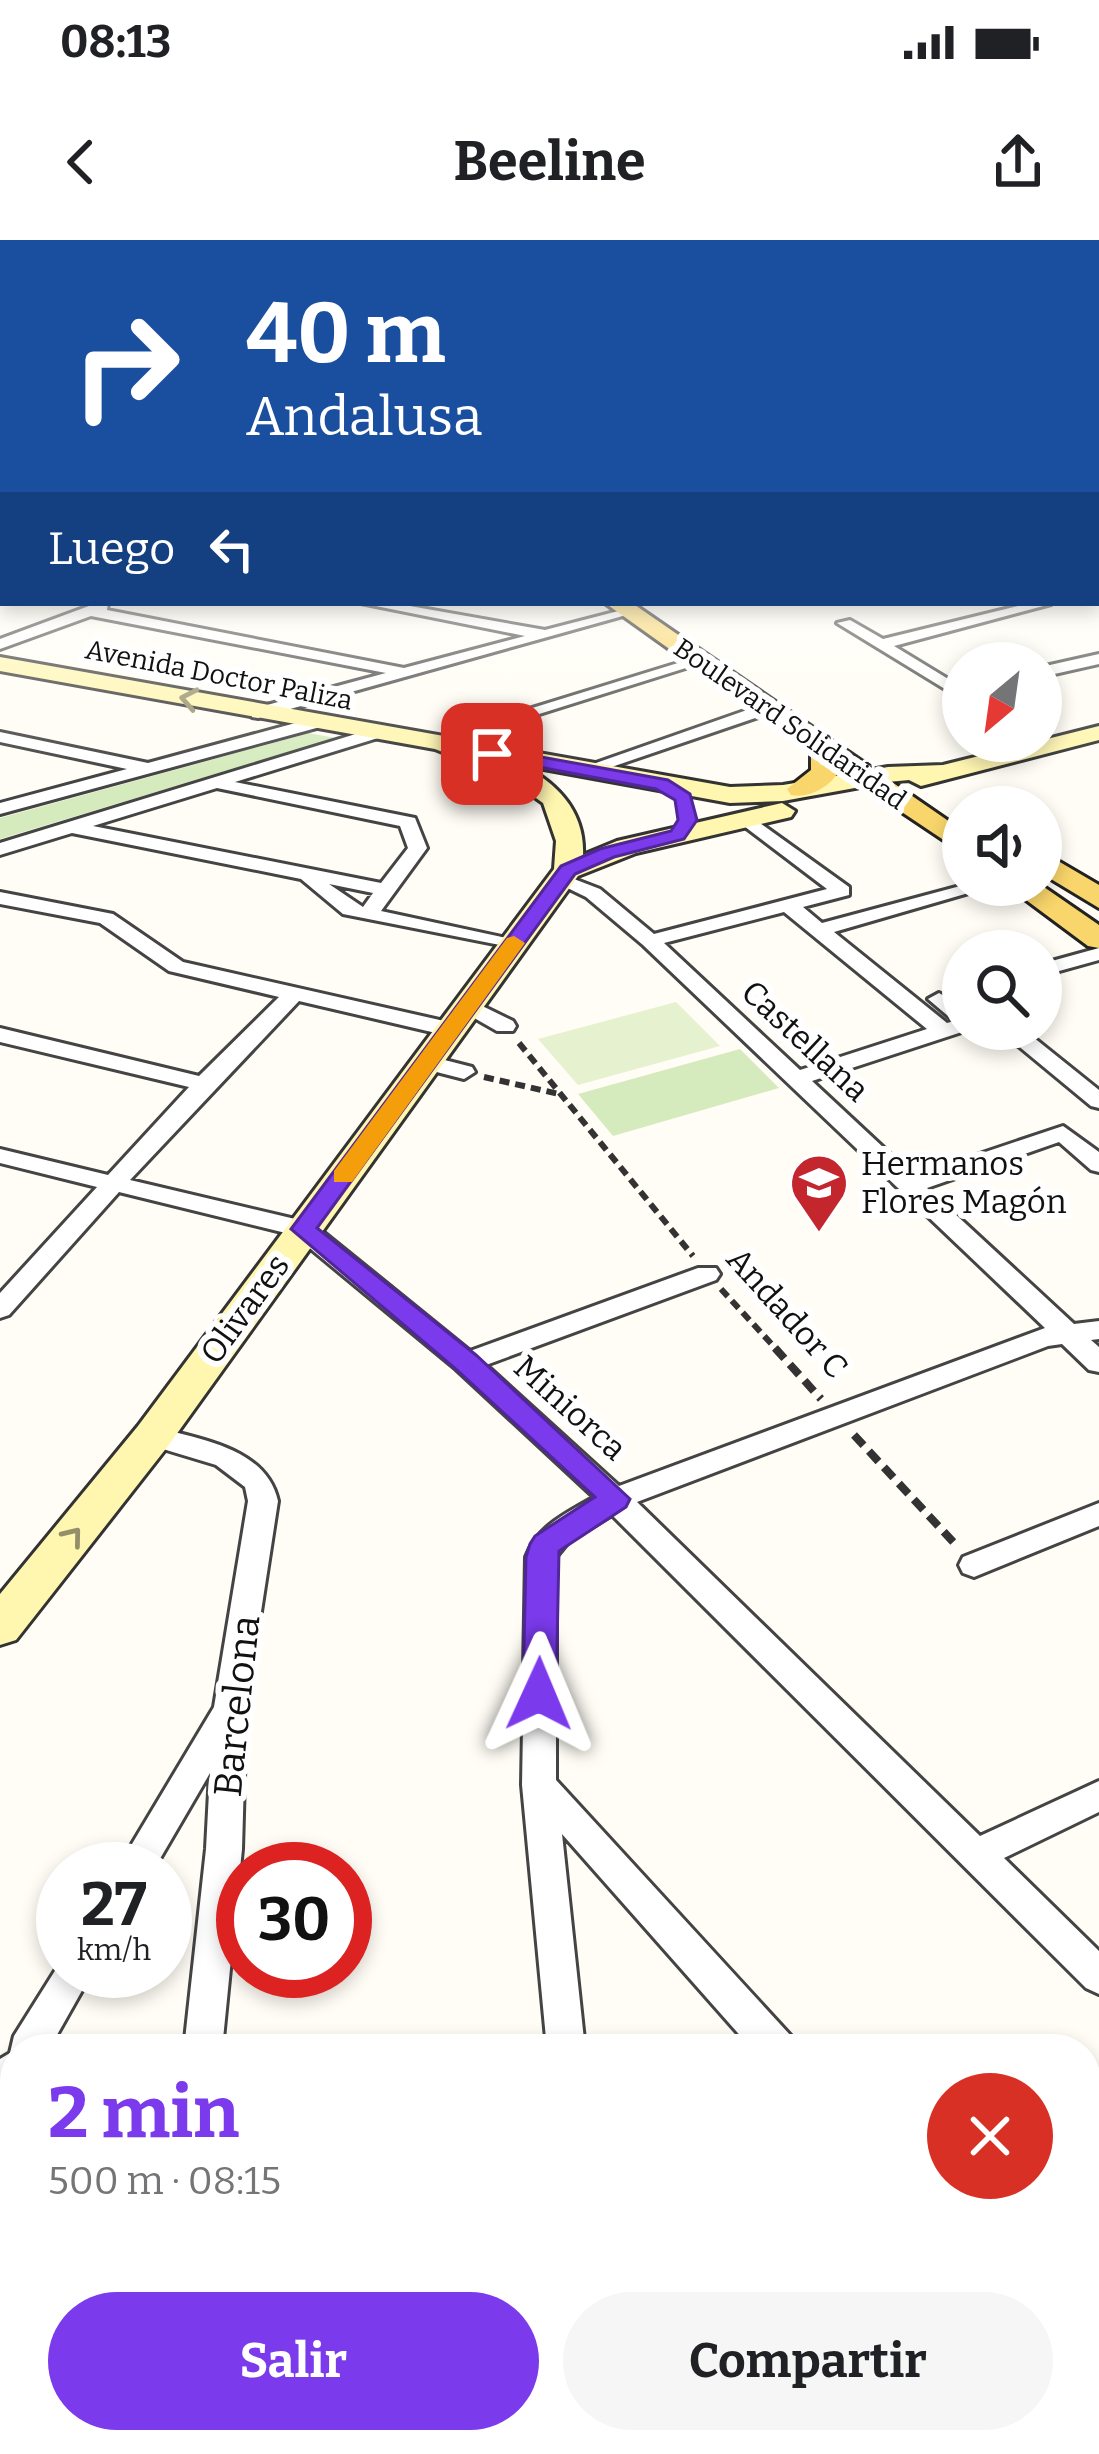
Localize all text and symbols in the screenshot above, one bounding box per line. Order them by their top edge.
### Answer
text: 08:13 [60,15,172,69]
icon: back [48,129,114,195]
icon: share [985,129,1051,195]
text: Beeline [453,130,646,194]
text: 40 m [246,283,446,384]
icon: right [48,288,204,444]
text: Andalusa [246,385,483,449]
icon: left [199,516,265,582]
text: Luego [48,522,175,576]
street label: Boulevard Solidaridad [668,632,912,816]
street label: Avenida Doctor Paliza [83,633,356,717]
north arrow [942,642,1062,762]
map controls [942,642,1062,1050]
one-way arrow [179,688,199,713]
pin [441,703,543,805]
icon: arrive [459,721,525,787]
button: sound [942,786,1062,906]
button: search [942,930,1062,1050]
street label: Castellana [733,972,877,1110]
place label: Hermanos Flores Magón [861,1144,1067,1222]
school or university icon: Hermanos Flores Magón [788,1152,850,1234]
street label: Andador C [718,1239,856,1387]
street label: Olivares [192,1246,298,1372]
street label: Miniorca [506,1347,634,1469]
one-way arrow [59,1527,80,1549]
street label: Barcelona [205,1613,269,1799]
position arrow [476,1631,602,1757]
speed limit sign: 30 [216,1842,372,1998]
text: 27 [81,1869,147,1941]
text: km/h [77,1932,151,1968]
text: 2 min [48,2070,239,2156]
button: close [927,2073,1053,2199]
text: 500 m · 08:15 [48,2158,281,2204]
button: Salir [48,2292,539,2430]
button: Compartir [563,2292,1053,2430]

